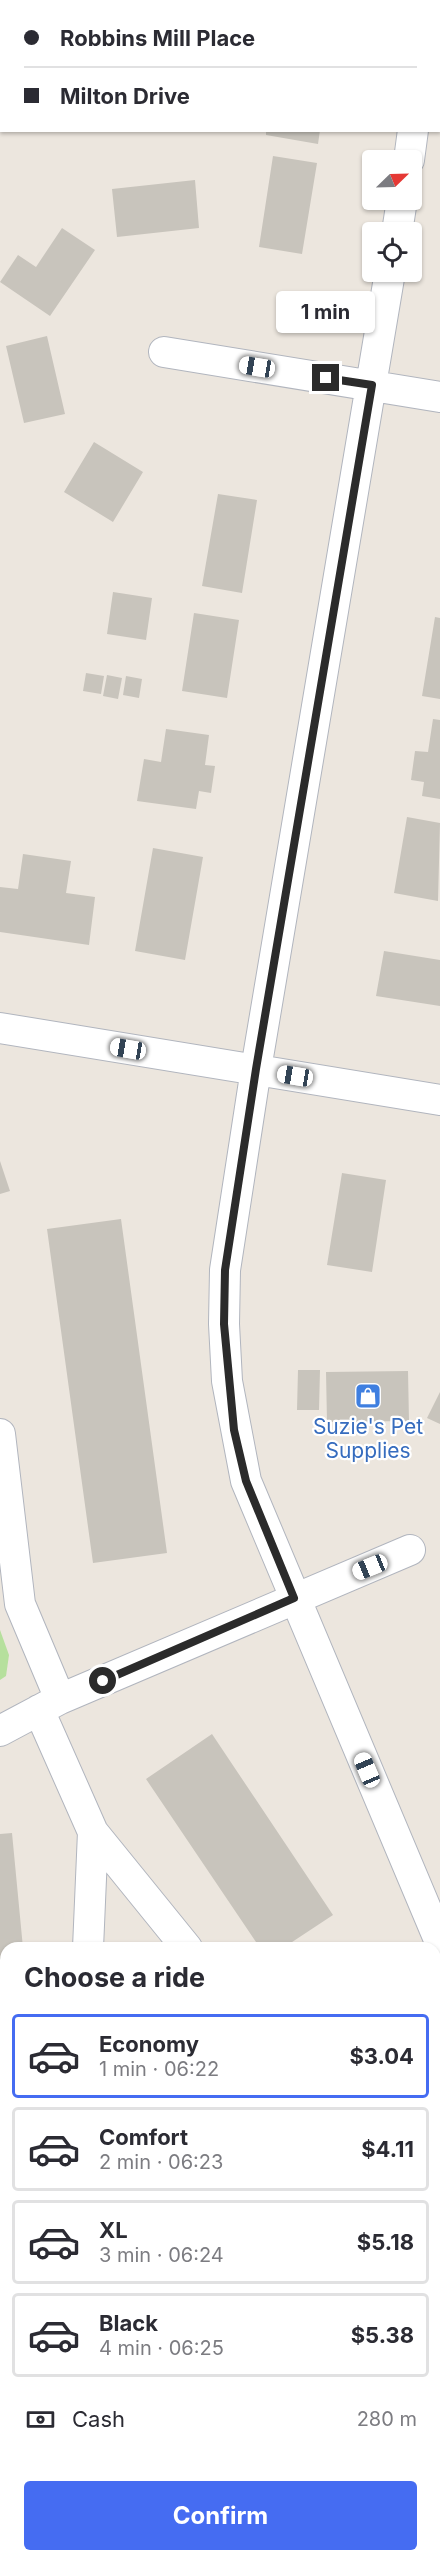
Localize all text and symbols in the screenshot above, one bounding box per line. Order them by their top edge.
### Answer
text: Robbins Mill Place [60,25,255,51]
text: Milton Drive [60,83,190,109]
north arrow [362,150,422,210]
map controls [362,150,422,282]
button: locate [362,222,422,282]
callout: 1 min [276,291,376,333]
text: 1 min [301,300,350,324]
car [238,355,276,379]
route end [312,364,339,391]
car [109,1037,147,1061]
car [276,1064,314,1088]
shop icon: Suzie's Pet Supplies [353,1381,383,1411]
place label: Suzie's Pet Supplies [313,1414,423,1463]
car [350,1552,390,1582]
route start [89,1667,116,1694]
car [352,1750,382,1790]
text: Choose a ride [24,1961,205,1994]
icon: car [27,2029,81,2083]
text: Economy [99,2031,199,2057]
text: $3.04 [349,2043,414,2069]
text: 1 min · 06:22 [99,2057,219,2081]
icon: car [27,2122,81,2176]
text: Comfort [99,2124,188,2150]
text: $4.11 [361,2136,414,2162]
text: 2 min · 06:23 [99,2150,223,2174]
icon: car [27,2215,81,2269]
text: XL [99,2217,128,2243]
text: $5.18 [357,2229,414,2255]
text: 3 min · 06:24 [99,2243,224,2267]
icon: car [27,2308,81,2362]
text: Black [99,2310,158,2336]
text: $5.38 [351,2322,414,2348]
text: 4 min · 06:25 [99,2336,224,2360]
icon: cash [24,2403,57,2436]
text: Cash [72,2406,125,2432]
text: 280 m [357,2407,417,2431]
button: Confirm [24,2481,417,2550]

